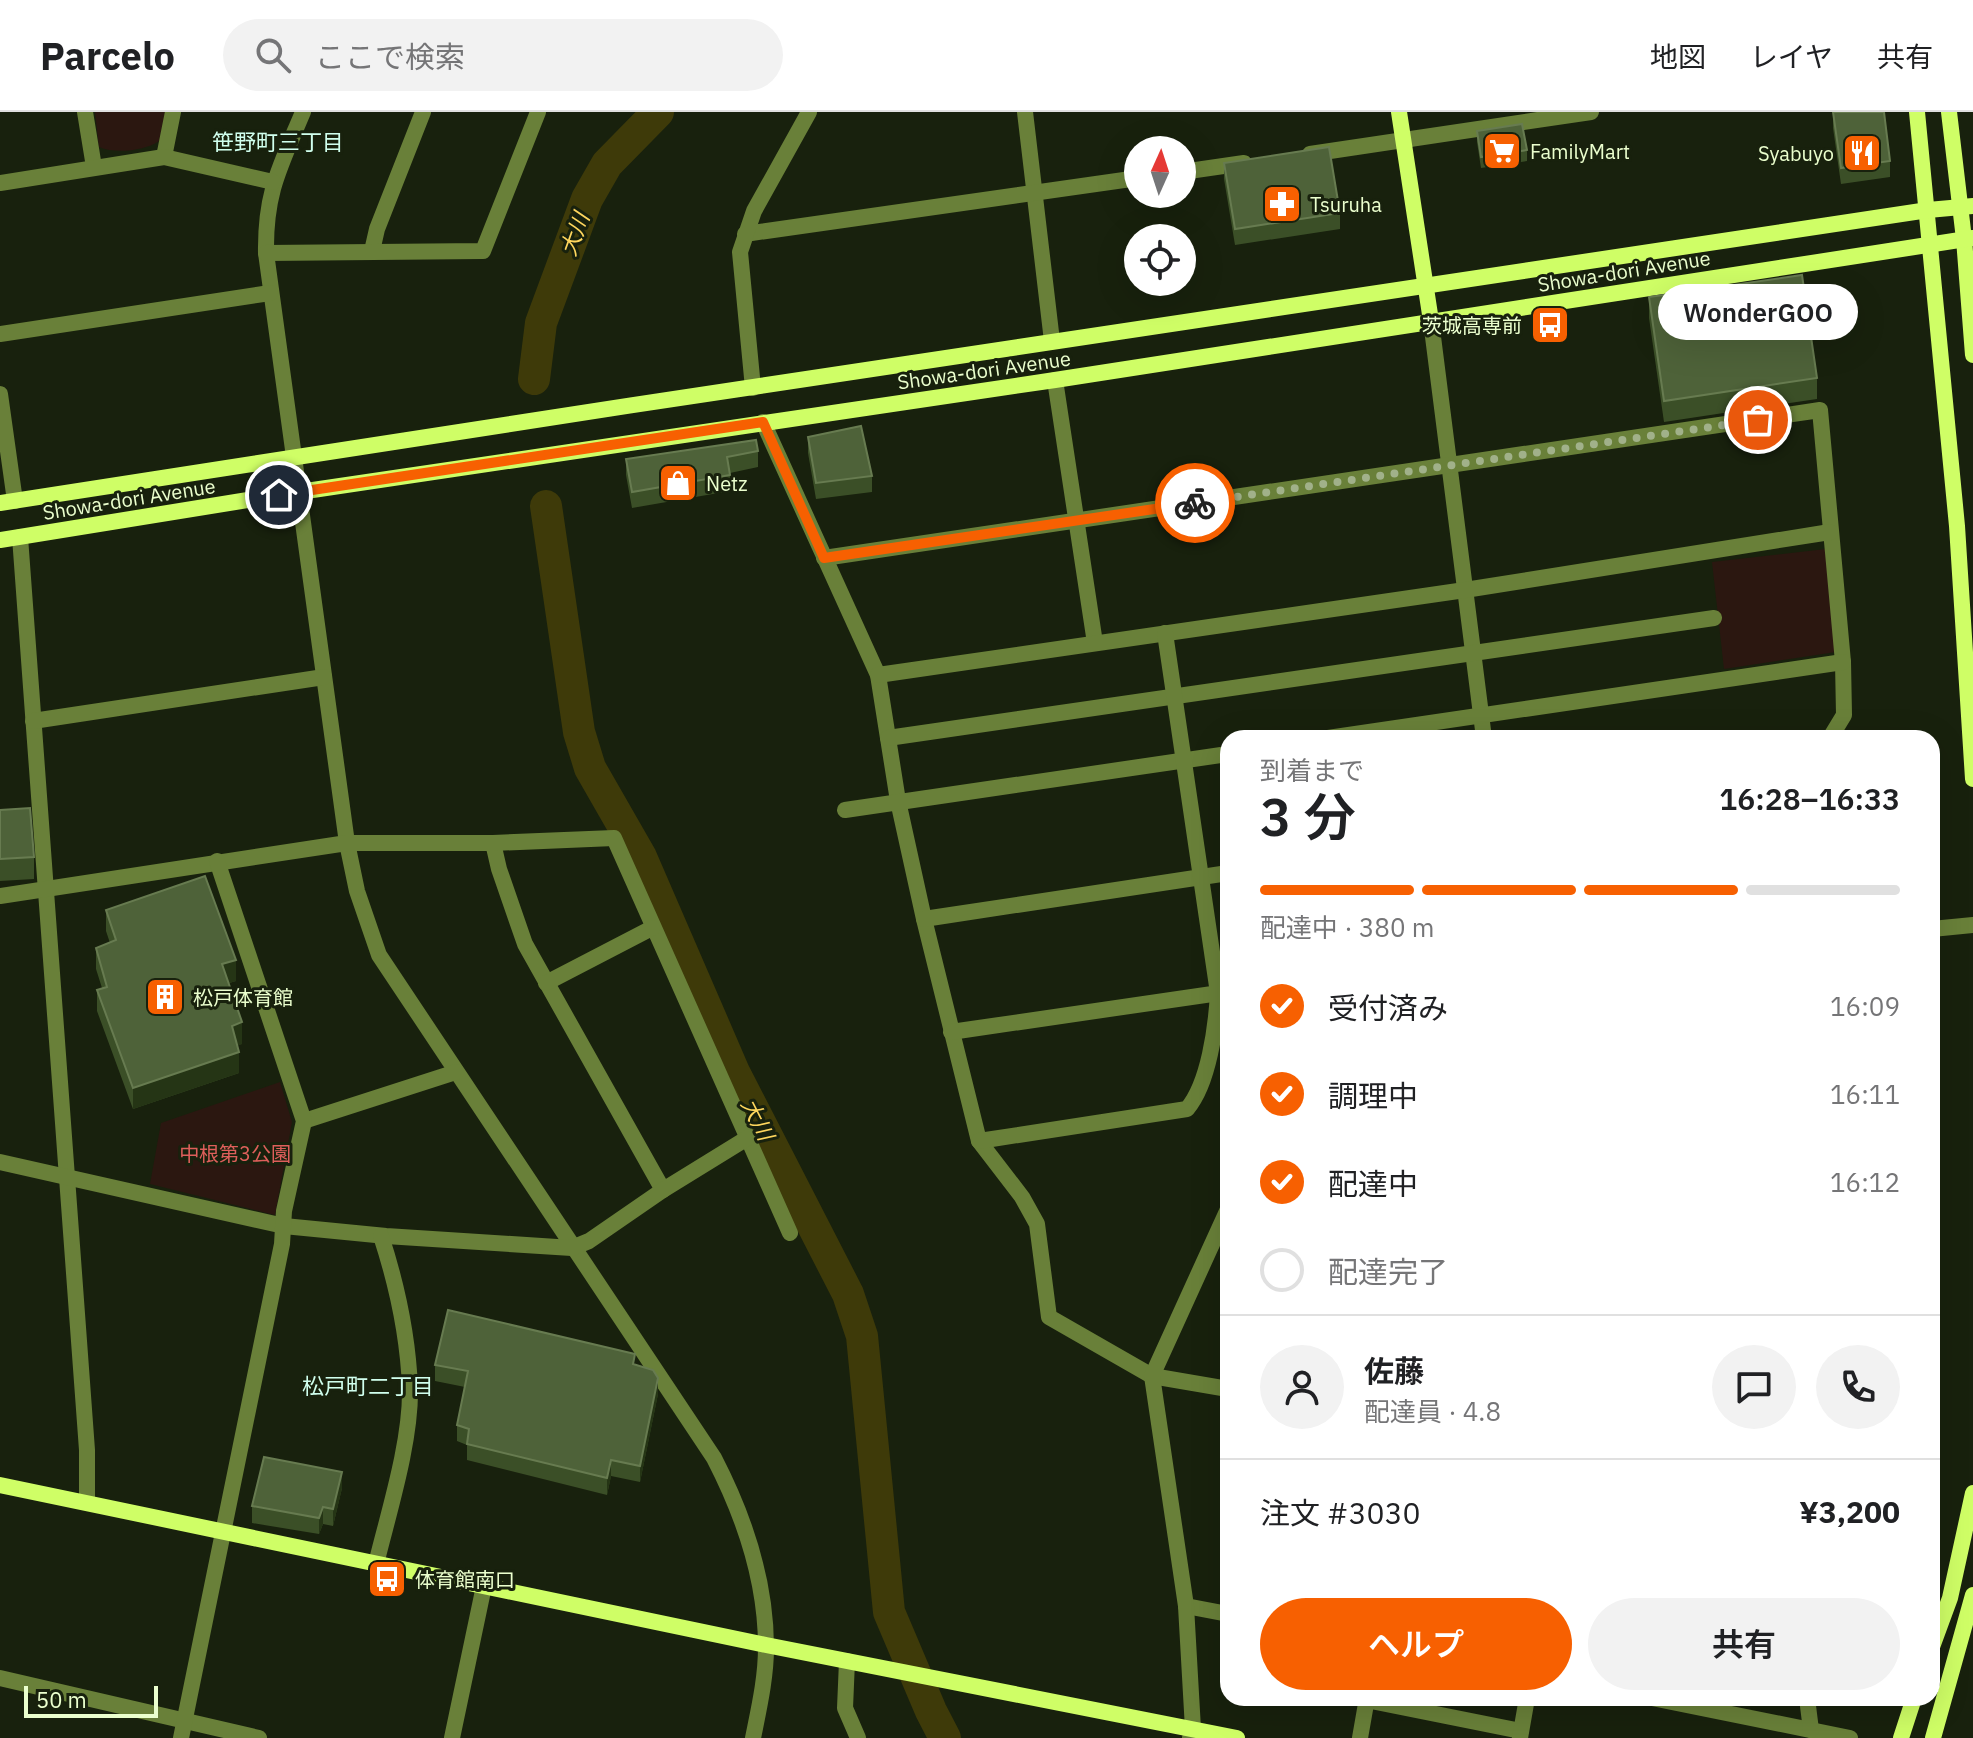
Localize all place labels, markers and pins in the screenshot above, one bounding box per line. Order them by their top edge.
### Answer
supermarket icon: FamilyMart [1481,130,1523,172]
restaurant icon: Syabuyo [1841,132,1883,174]
place label: FamilyMart [1530,138,1630,165]
place label: Syabuyo [1758,140,1834,167]
pharmacy icon: Tsuruha [1261,183,1303,225]
place label: Tsuruha [1310,191,1382,218]
callout: WonderGOO [1658,284,1858,340]
bus stop icon: 茨城高専前 [1529,304,1571,346]
place label: 茨城高専前 [1422,312,1522,339]
pin [1724,386,1792,454]
pin [245,461,313,529]
shop icon: Netz [657,462,699,504]
place label: Netz [706,470,747,497]
building icon: 松戸体育館 [144,976,186,1018]
place label: 松戸体育館 [193,984,293,1011]
bus stop icon: 体育館南口 [366,1558,408,1600]
place label: 体育館南口 [415,1566,515,1593]

